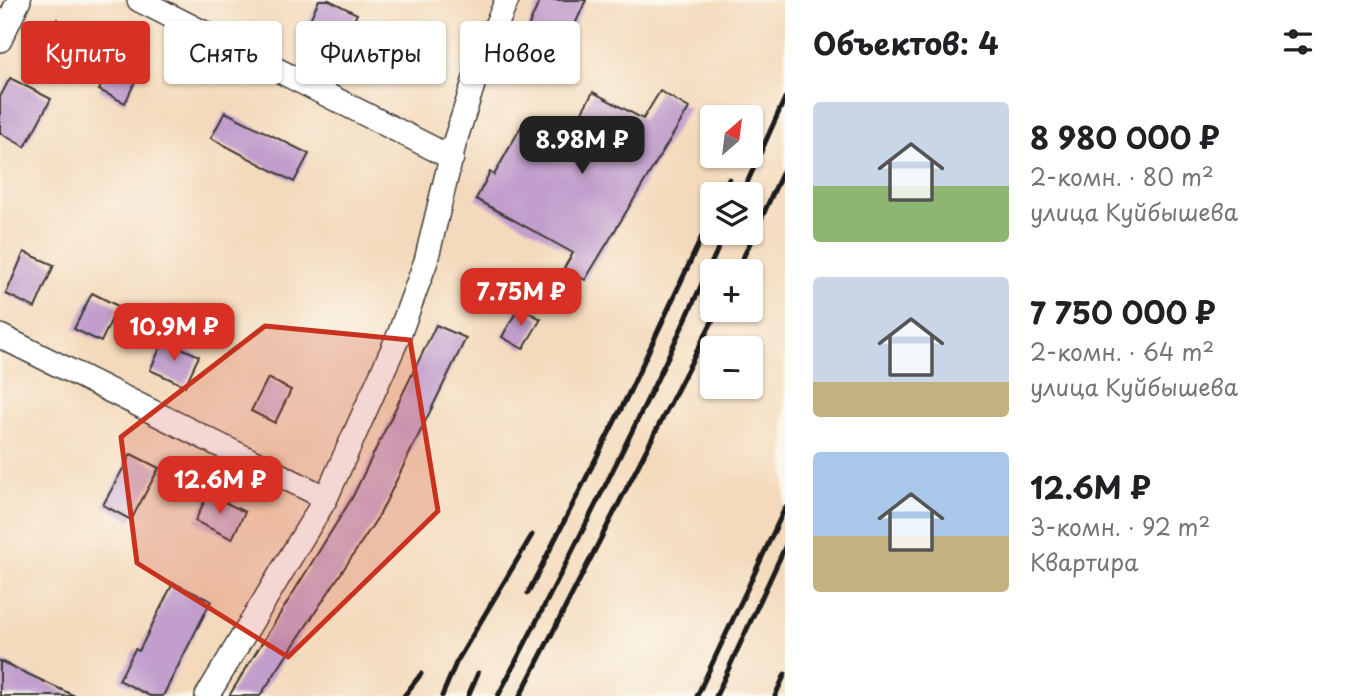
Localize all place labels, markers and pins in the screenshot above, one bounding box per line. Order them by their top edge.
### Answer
pin: 8.98M ₽ [517,116,647,176]
pin: 7.75M ₽ [456,268,586,328]
pin: 10.9M ₽ [109,304,239,363]
pin: 12.6M ₽ [155,456,285,516]

